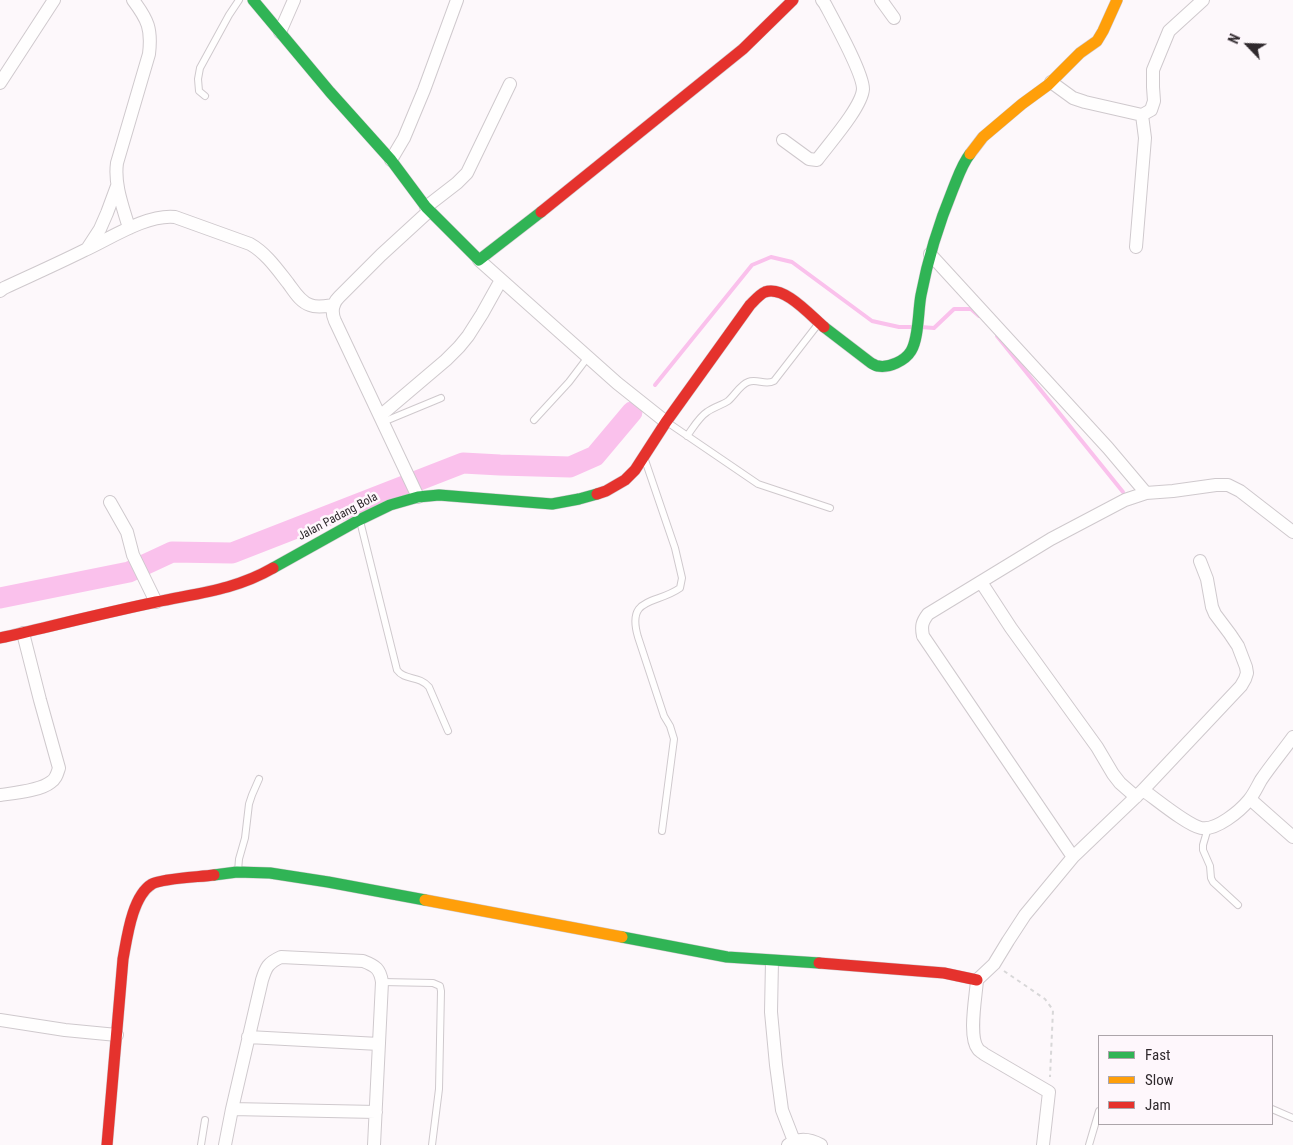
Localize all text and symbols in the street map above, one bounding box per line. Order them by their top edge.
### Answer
north arrow [1223,20,1273,70]
text: N [1225,32,1243,46]
street label: Jalan Padang Bola [296,490,380,544]
legend [1098,1035,1273,1125]
text: Fast [1145,1046,1170,1064]
text: Slow [1145,1071,1174,1089]
text: Jam [1145,1096,1171,1114]

